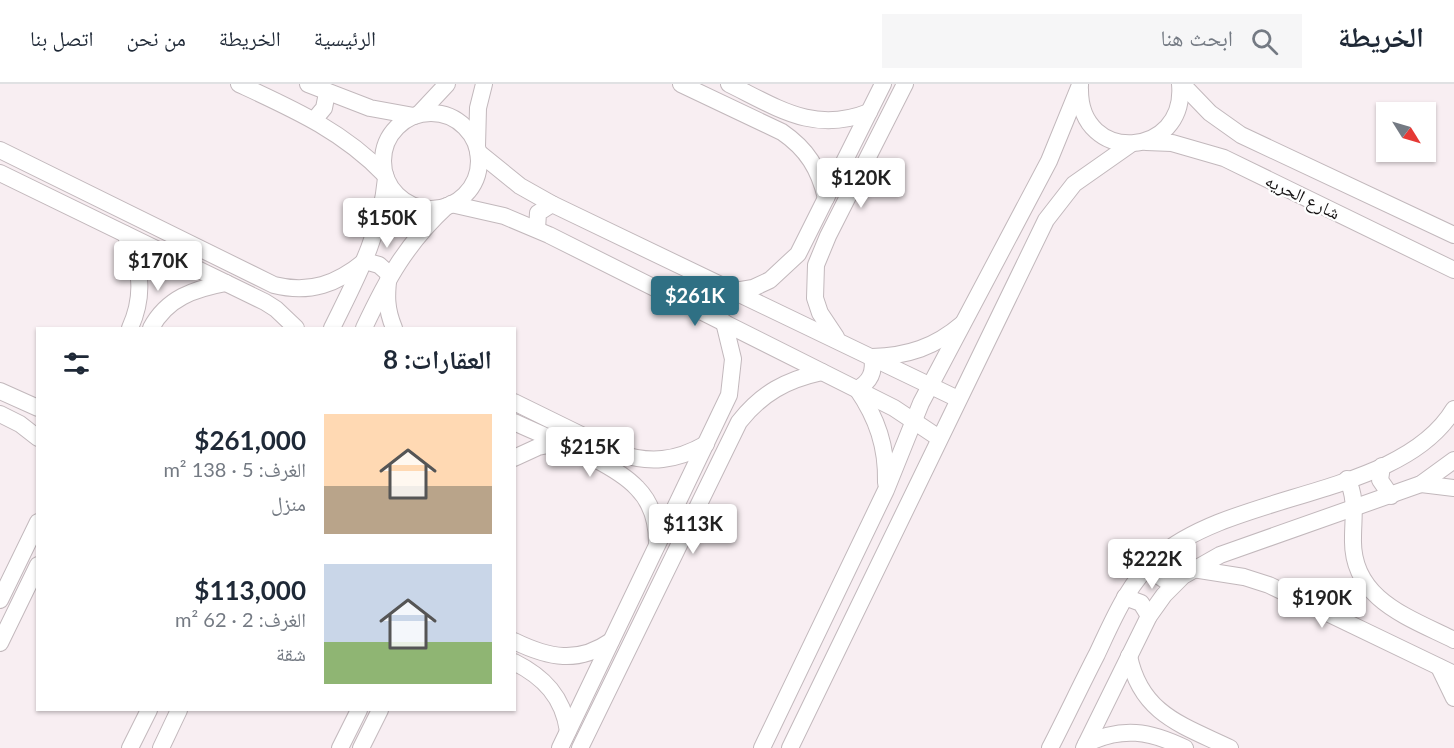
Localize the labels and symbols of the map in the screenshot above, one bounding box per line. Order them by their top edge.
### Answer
north arrow [1376,102,1436,162]
pin: $120K [819,158,903,209]
street label: شارع الحريه [1262,168,1344,224]
pin: $150K [345,198,429,249]
pin: $170K [116,241,200,292]
pin: $261K [653,276,737,327]
pin: $215K [548,427,632,478]
pin: $113K [651,504,735,555]
pin: $222K [1110,539,1194,590]
pin: $190K [1280,578,1364,629]

